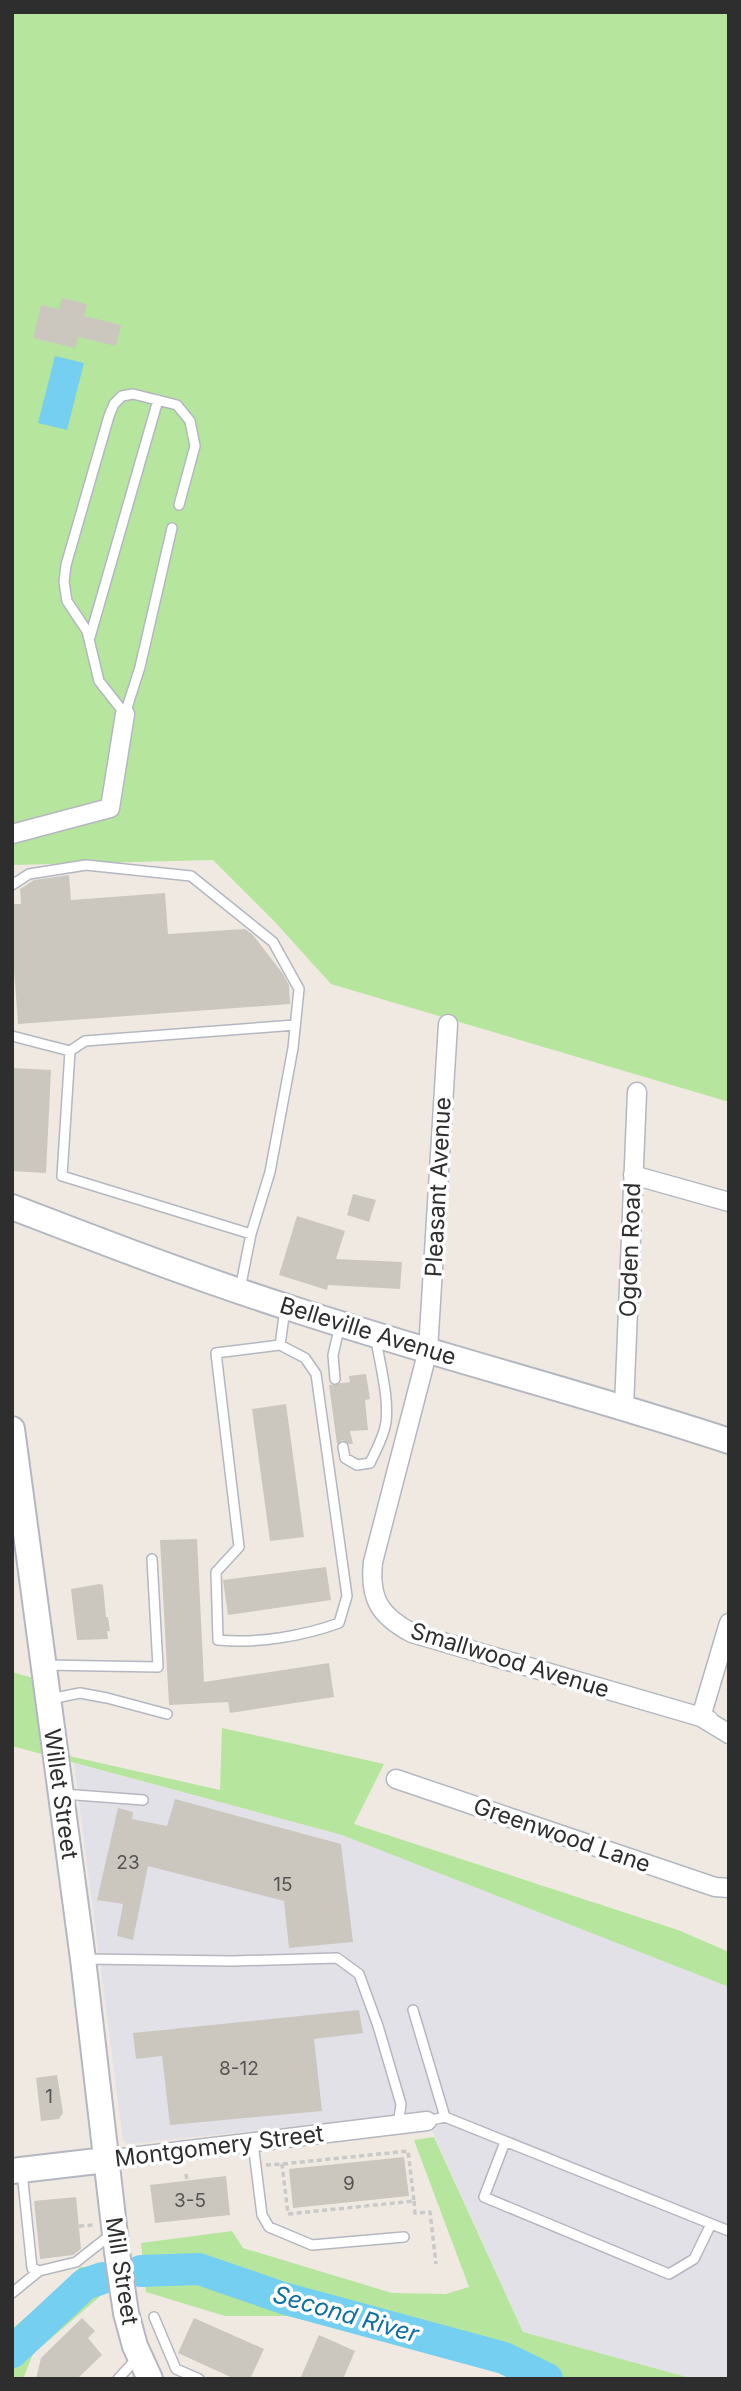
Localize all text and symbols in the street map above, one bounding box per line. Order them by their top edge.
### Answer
street label: Pleasant Avenue [419,1096,457,1278]
street label: Ogden Road [614,1182,646,1318]
street label: Belleville Avenue [276,1291,460,1371]
street label: Smallwood Avenue [407,1616,613,1704]
street label: Willet Street [38,1727,84,1862]
street label: Greenwood Lane [470,1792,654,1878]
house number: 23 [116,1851,140,1874]
house number: 15 [273,1873,293,1896]
house number: 8-12 [219,2057,259,2080]
house number: 1 [45,2085,53,2108]
street label: Montgomery Street [113,2119,326,2173]
house number: 9 [343,2172,355,2195]
house number: 3-5 [174,2189,206,2212]
street label: Mill Street [100,2215,144,2327]
water label: Second River [270,2279,423,2349]

